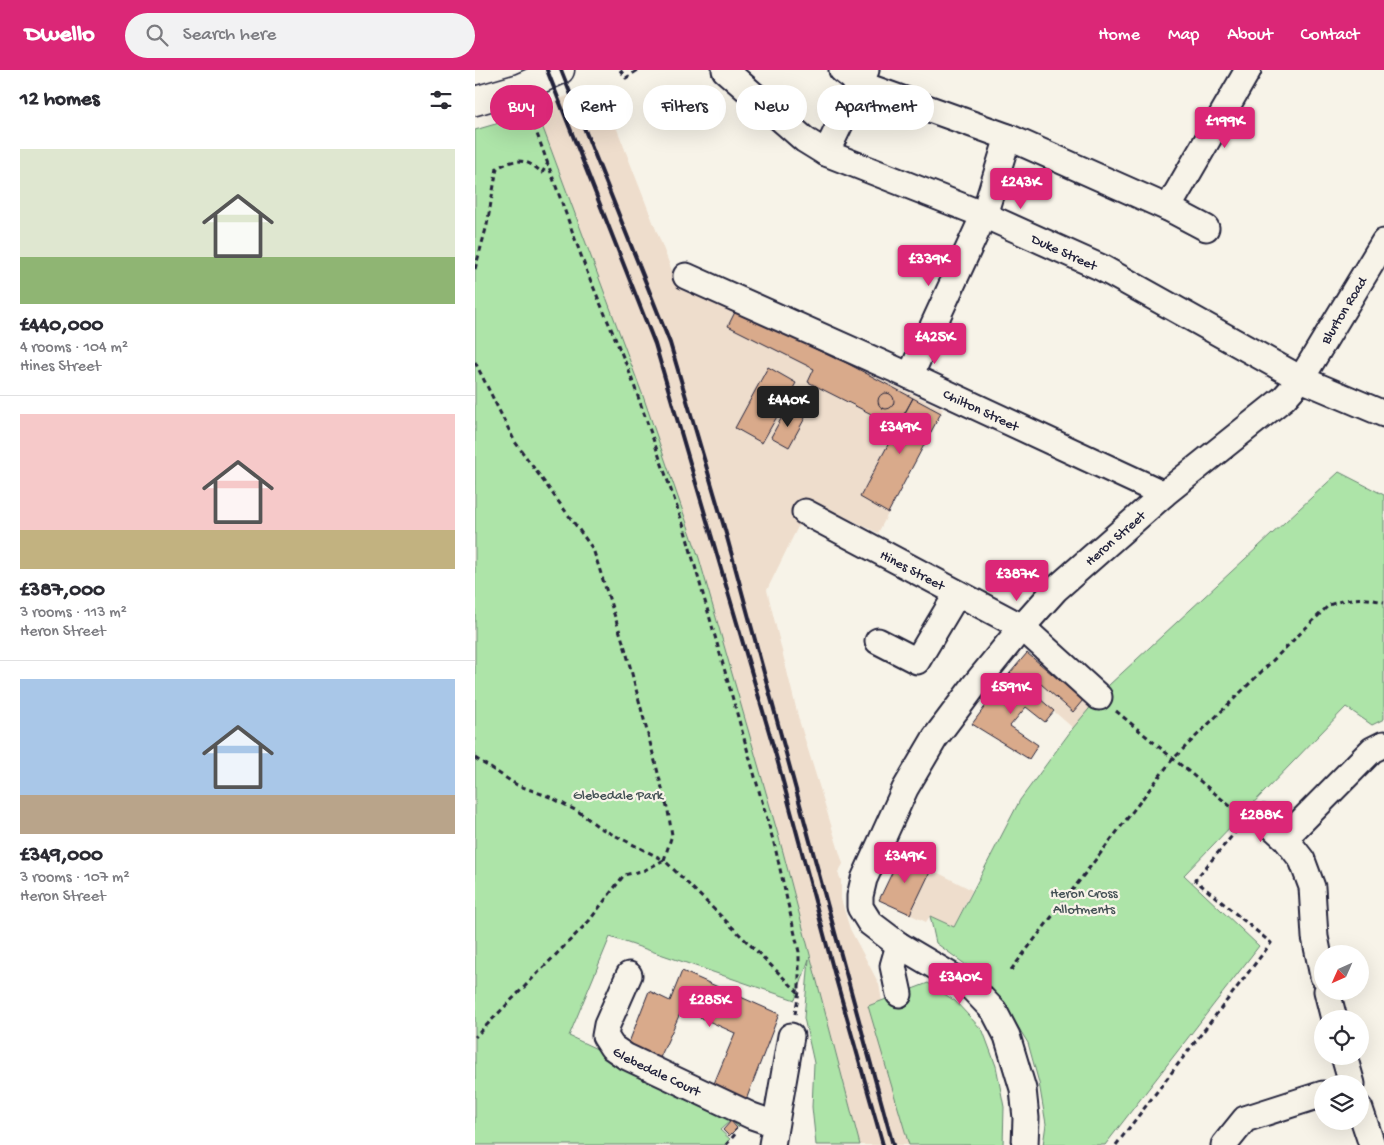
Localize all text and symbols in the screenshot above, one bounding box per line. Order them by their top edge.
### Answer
search box [125,13,475,58]
text: Dwello [25,21,95,50]
icon: search [143,21,171,49]
text: Search here [183,24,276,47]
text: Home [1098,25,1140,46]
text: Map [1168,25,1199,46]
text: About [1227,25,1273,46]
text: Contact [1301,25,1359,46]
chip: Buy [490,85,553,130]
chip: Rent [563,85,633,130]
chip: Filters [643,85,726,130]
chip: New [736,85,807,130]
chip: Apartment [817,85,934,130]
icon: filters [427,86,455,114]
text: 12 homes [20,88,99,113]
pin: £199K [1190,106,1260,149]
text: £199K [1206,113,1244,132]
pin: £243K [986,168,1056,210]
text: £243K [1001,174,1041,193]
icon: home [193,181,283,271]
street label: Duke Street [1027,231,1100,276]
pin: £339K [894,244,964,287]
text: £339K [909,251,949,270]
street label: Blurton Road [1318,273,1373,349]
text: £440,000 [20,314,104,339]
pin: £425K [900,322,970,365]
text: £425K [915,329,955,348]
text: 4 rooms · 104 m² [20,339,128,358]
text: Hines Street [20,358,101,377]
pin: £440K [753,386,823,428]
street label: Chilton Street [940,387,1022,437]
text: £440K [768,392,808,411]
pin: £349K [865,412,935,455]
text: £349K [880,419,920,438]
icon: home [193,447,283,537]
street label: Heron Street [1082,507,1151,571]
street label: Hines Street [876,547,948,596]
pin: £387K [982,560,1052,602]
text: £387K [996,566,1038,585]
text: £387,000 [20,579,105,604]
text: 3 rooms · 113 m² [20,604,127,623]
text: Heron Street [20,623,105,642]
pin: £591K [976,672,1046,715]
text: £591K [992,679,1030,698]
icon: home [193,712,283,802]
park label: Glebedale Park [573,788,665,805]
pin: £288K [1226,800,1296,843]
text: £288K [1240,807,1282,826]
pin: £349K [870,842,940,884]
text: £349,000 [20,844,103,869]
text: £349K [885,848,925,867]
text: 3 rooms · 107 m² [20,869,130,888]
park label: Heron Cross Allotments [1050,886,1119,919]
text: Heron Street [20,888,105,907]
north arrow [1314,945,1369,1000]
map controls [1314,945,1369,1130]
pin: £340K [925,962,995,1005]
text: £340K [940,969,980,988]
pin: £285K [675,986,745,1028]
text: £285K [690,992,730,1011]
button: locate [1314,1010,1369,1065]
street label: Glebedale Court [609,1044,704,1102]
button: layers [1314,1075,1369,1130]

